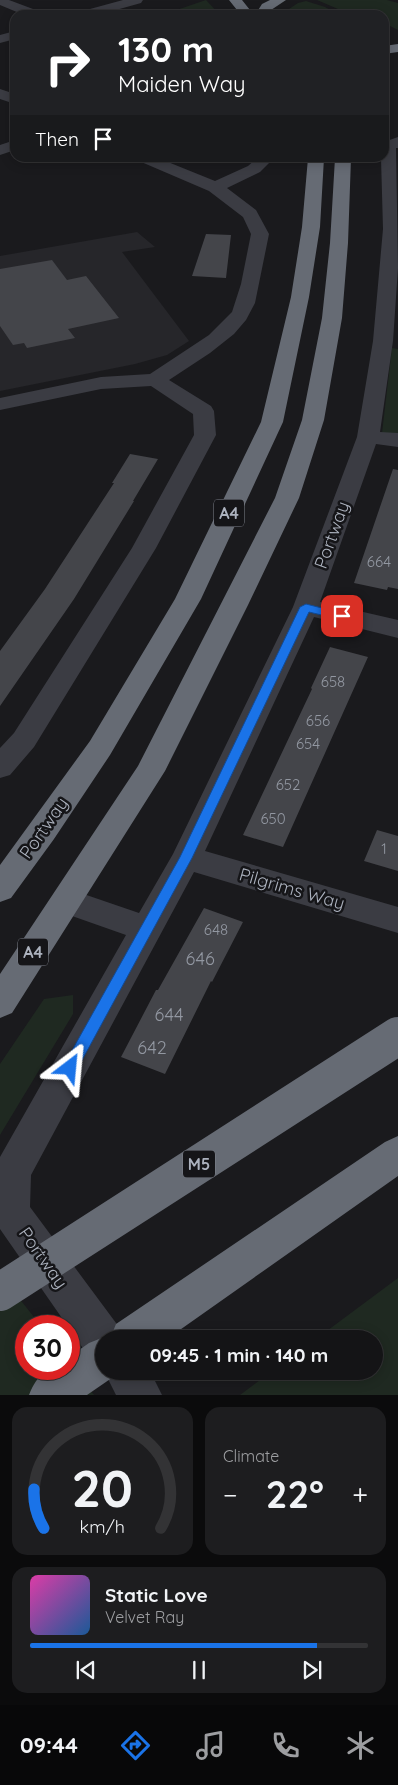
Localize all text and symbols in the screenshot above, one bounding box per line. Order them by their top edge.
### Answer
text: 130 m [118,27,214,71]
icon: right [35,30,100,95]
text: Maiden Way [118,70,246,98]
icon: arrive [89,125,117,153]
text: Then [35,127,79,151]
street label: Portway [309,498,354,572]
road number: A4 [214,499,244,526]
house number: 664 [367,552,391,571]
pin [321,595,363,637]
icon: arrive [328,602,356,630]
house number: 658 [321,672,345,691]
house number: 656 [306,711,330,730]
house number: 654 [296,734,320,753]
house number: 652 [276,775,300,794]
street label: Portway [14,792,73,863]
house number: 650 [260,809,286,828]
house number: 1 [381,839,387,858]
street label: Pilgrims Way [237,862,348,915]
house number: 648 [204,920,228,939]
road number: A4 [18,939,48,966]
house number: 646 [185,947,215,970]
house number: 644 [155,1003,183,1026]
house number: 642 [137,1036,167,1059]
position arrow [43,1041,95,1093]
road number: M5 [183,1150,215,1178]
street label: Portway [14,1222,73,1293]
speed limit sign: 30 [15,1315,80,1380]
text: 09:45 · 1 min · 140 m [150,1343,328,1367]
text: Climate [223,1446,279,1466]
text: 20 [72,1455,133,1520]
text: 22° [266,1470,324,1518]
text: − [223,1477,238,1512]
text: + [352,1477,368,1512]
text: km/h [80,1515,125,1537]
text: Static Love [105,1583,208,1607]
text: Velvet Ray [105,1607,184,1627]
icon: previous [72,1656,100,1684]
icon: pause [185,1656,213,1684]
icon: next [298,1656,326,1684]
icon: directions [118,1728,153,1763]
icon: music [193,1728,228,1763]
icon: phone [268,1728,303,1763]
icon: climate [343,1728,378,1763]
text: 09:44 [20,1731,78,1759]

